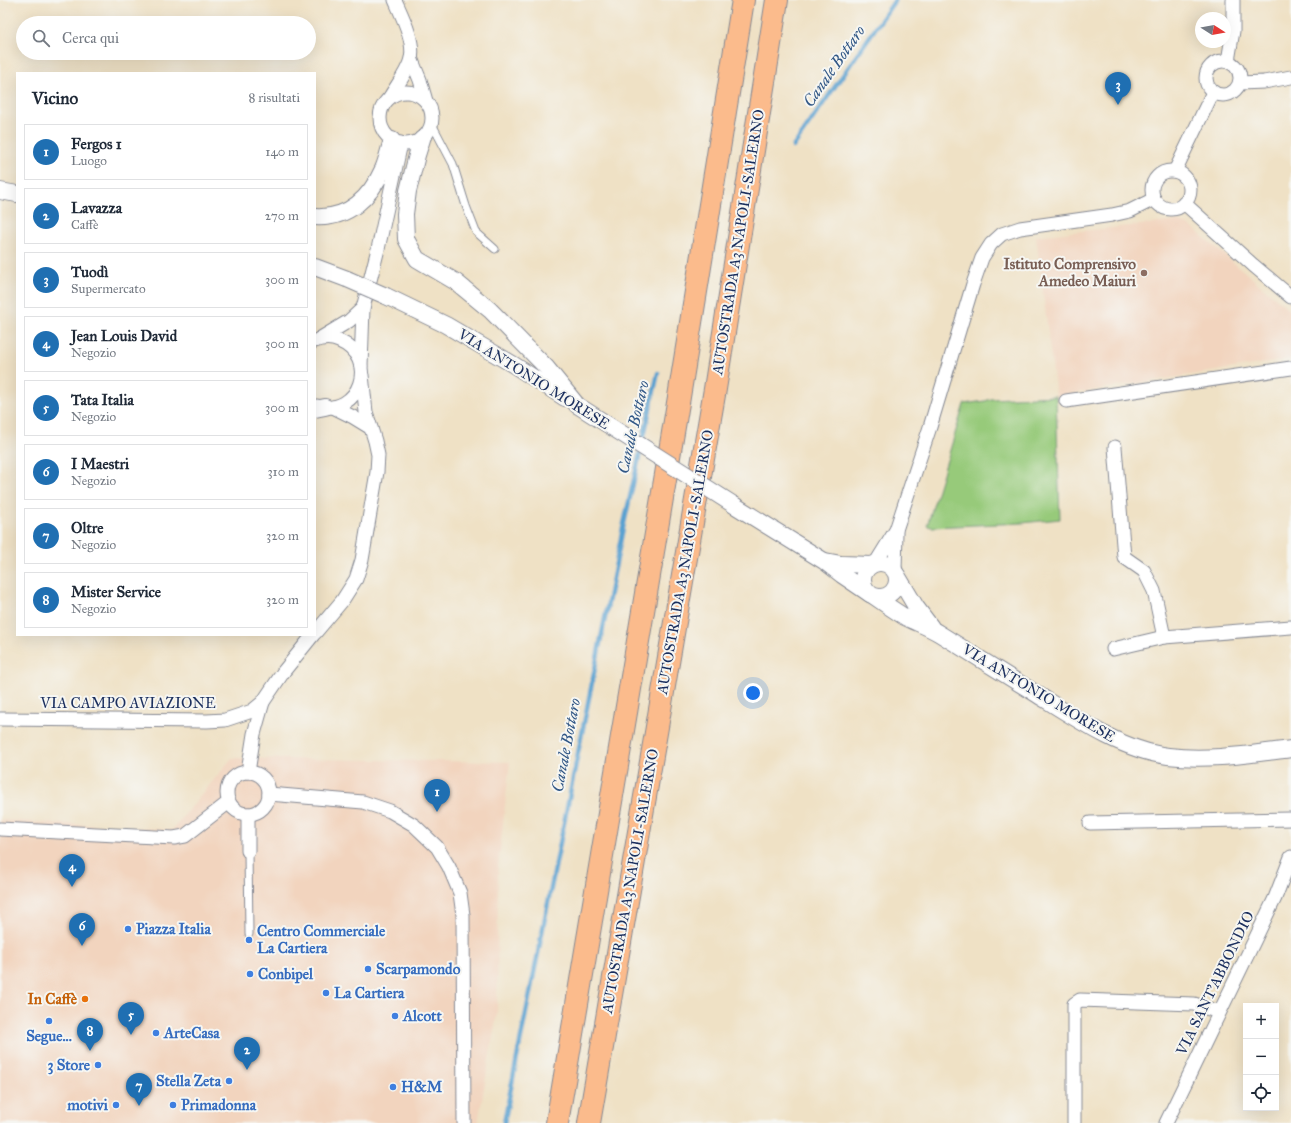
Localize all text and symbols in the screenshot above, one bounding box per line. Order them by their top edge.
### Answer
north arrow [1195,12,1231,48]
search box [16,16,316,60]
water label: Canale Bottaro [799,22,869,110]
icon: search [30,27,52,49]
text: Cerca qui [62,29,119,47]
pin: 3 [1105,72,1131,105]
text: Vicino [32,88,78,109]
text: 8 risultati [248,90,300,106]
street label: AUTOSTRADA A3 NAPOLI-SALERNO [708,108,768,377]
text: Fergos 1 [71,135,122,153]
text: 1 [43,144,49,160]
text: 140 m [265,144,299,160]
text: Luogo [71,153,107,169]
text: Lavazza [71,199,122,217]
text: 2 [43,208,49,224]
text: 270 m [265,208,299,224]
text: Caffè [71,217,99,233]
place label: Istituto Comprensivo Amedeo Maiuri [1003,255,1137,290]
text: Tuodì [71,263,108,281]
marker: Istituto Comprensivo Amedeo Maiuri [1139,268,1149,278]
text: 3 [43,272,49,288]
text: 300 m [265,272,299,288]
text: Supermercato [71,281,146,297]
street label: VIA ANTONIO MORESE [454,324,613,433]
text: Jean Louis David [71,327,177,345]
text: 4 [42,336,50,352]
text: 300 m [265,336,299,352]
text: Negozio [71,345,116,361]
water label: Canale Bottaro [613,379,653,475]
text: Tata Italia [71,391,134,409]
text: 5 [43,400,49,416]
text: 300 m [265,400,299,416]
text: Negozio [71,409,116,425]
street label: AUTOSTRADA A3 NAPOLI-SALERNO [653,428,717,697]
text: I Maestri [71,455,129,473]
text: 6 [43,464,49,480]
text: 310 m [267,464,299,480]
text: Negozio [71,473,116,489]
text: Oltre [71,519,104,537]
text: 7 [43,528,49,544]
text: 320 m [266,528,299,544]
text: Negozio [71,537,116,553]
text: Mister Service [71,583,161,601]
text: 8 [43,592,49,608]
text: 320 m [266,592,299,608]
text: Negozio [71,601,116,617]
street label: VIA ANTONIO MORESE [958,640,1119,746]
your location [743,683,763,703]
street label: VIA CAMPO AVIAZIONE [39,694,216,712]
water label: Canale Bottaro [548,697,584,793]
street label: AUTOSTRADA A3 NAPOLI-SALERNO [598,747,662,1016]
pin: 1 [424,779,450,812]
pin: 4 [59,854,85,887]
street label: VIA SANT'ABBONDIO [1172,908,1258,1059]
pin: 6 [69,913,95,946]
place label: Piazza Italia [136,920,211,938]
place label: Centro Commerciale La Cartiera [257,922,386,957]
marker: Piazza Italia [123,924,133,934]
marker: Centro Commerciale La Cartiera [244,935,254,945]
place label: Scarpamondo [376,960,461,979]
marker: Scarpamondo [363,964,373,974]
place label: Conbipel [258,965,314,984]
marker: Conbipel [245,969,255,979]
place label: La Cartiera [334,984,405,1002]
marker: La Cartiera [321,988,331,998]
place label: In Caffè [27,990,78,1008]
marker: In Caffè [80,994,90,1004]
pin: 5 [118,1002,144,1035]
map controls [1243,1003,1279,1111]
button: + [1243,1003,1279,1039]
place label: Alcott [402,1007,442,1025]
marker: Alcott [390,1011,400,1021]
marker: Segue... [44,1016,54,1026]
pin: 8 [77,1018,103,1051]
place label: ArteCasa [163,1024,220,1042]
place label: Segue... [26,1027,72,1046]
marker: ArteCasa [151,1028,161,1038]
pin: 2 [234,1037,260,1070]
button: − [1243,1039,1279,1075]
place label: 3 Store [47,1056,91,1075]
marker: 3 Store [93,1060,103,1070]
place label: Stella Zeta [156,1072,222,1090]
pin: 7 [126,1073,152,1106]
button: locate [1243,1075,1279,1111]
marker: Stella Zeta [224,1076,234,1086]
place label: H&M [401,1078,443,1096]
marker: H&M [388,1082,398,1092]
place label: motivi [66,1096,109,1114]
place label: Primadonna [181,1096,257,1114]
marker: motivi [111,1100,121,1110]
marker: Primadonna [168,1100,178,1110]

